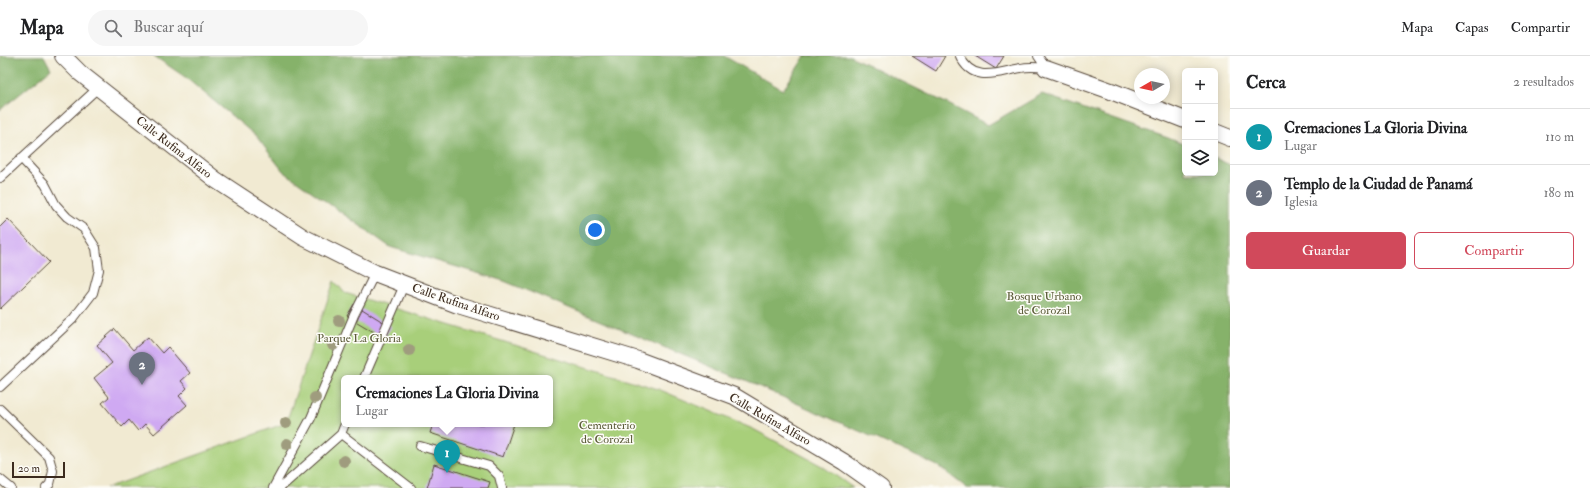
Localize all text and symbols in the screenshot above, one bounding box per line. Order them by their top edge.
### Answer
search box [88,10,368,46]
text: Mapa [20,16,64,40]
icon: search [102,17,124,39]
text: Buscar aquí [134,18,203,37]
text: Mapa [1401,19,1433,36]
text: Capas [1455,19,1489,36]
text: Compartir [1511,19,1570,36]
north arrow [1134,68,1170,104]
map controls [1182,68,1218,176]
button: + [1182,68,1218,104]
text: Cerca [1246,72,1286,93]
text: 2 resultados [1513,74,1574,90]
button: − [1182,104,1218,140]
street label: Calle Rufina Alfaro [133,113,215,182]
text: Cremaciones La Gloria Divina [1284,119,1467,138]
text: 1 [1257,129,1261,145]
text: 110 m [1545,129,1574,145]
text: Lugar [1284,138,1317,154]
button: layers [1182,140,1218,176]
text: Templo de la Ciudad de Panamá [1284,175,1472,194]
text: 2 [1256,185,1262,201]
text: 180 m [1544,185,1574,201]
text: Iglesia [1284,194,1318,210]
your location [585,220,605,240]
button: Guardar [1246,232,1406,269]
button: Compartir [1414,232,1574,269]
street label: Calle Rufina Alfaro [410,280,502,325]
park label: Bosque Urbano de Corozal [1007,289,1082,318]
park label: Parque La Gloria [317,331,402,346]
pin: 2 [129,352,155,385]
popup [341,375,553,427]
text: Cremaciones La Gloria Divina [355,384,539,403]
street label: Calle Rufina Alfaro [726,390,814,449]
text: Lugar [355,403,388,419]
park label: Cementerio de Corozal [579,418,635,447]
pin: 1 [434,440,460,473]
scale bar [12,460,65,479]
text: 20 m [18,462,40,475]

